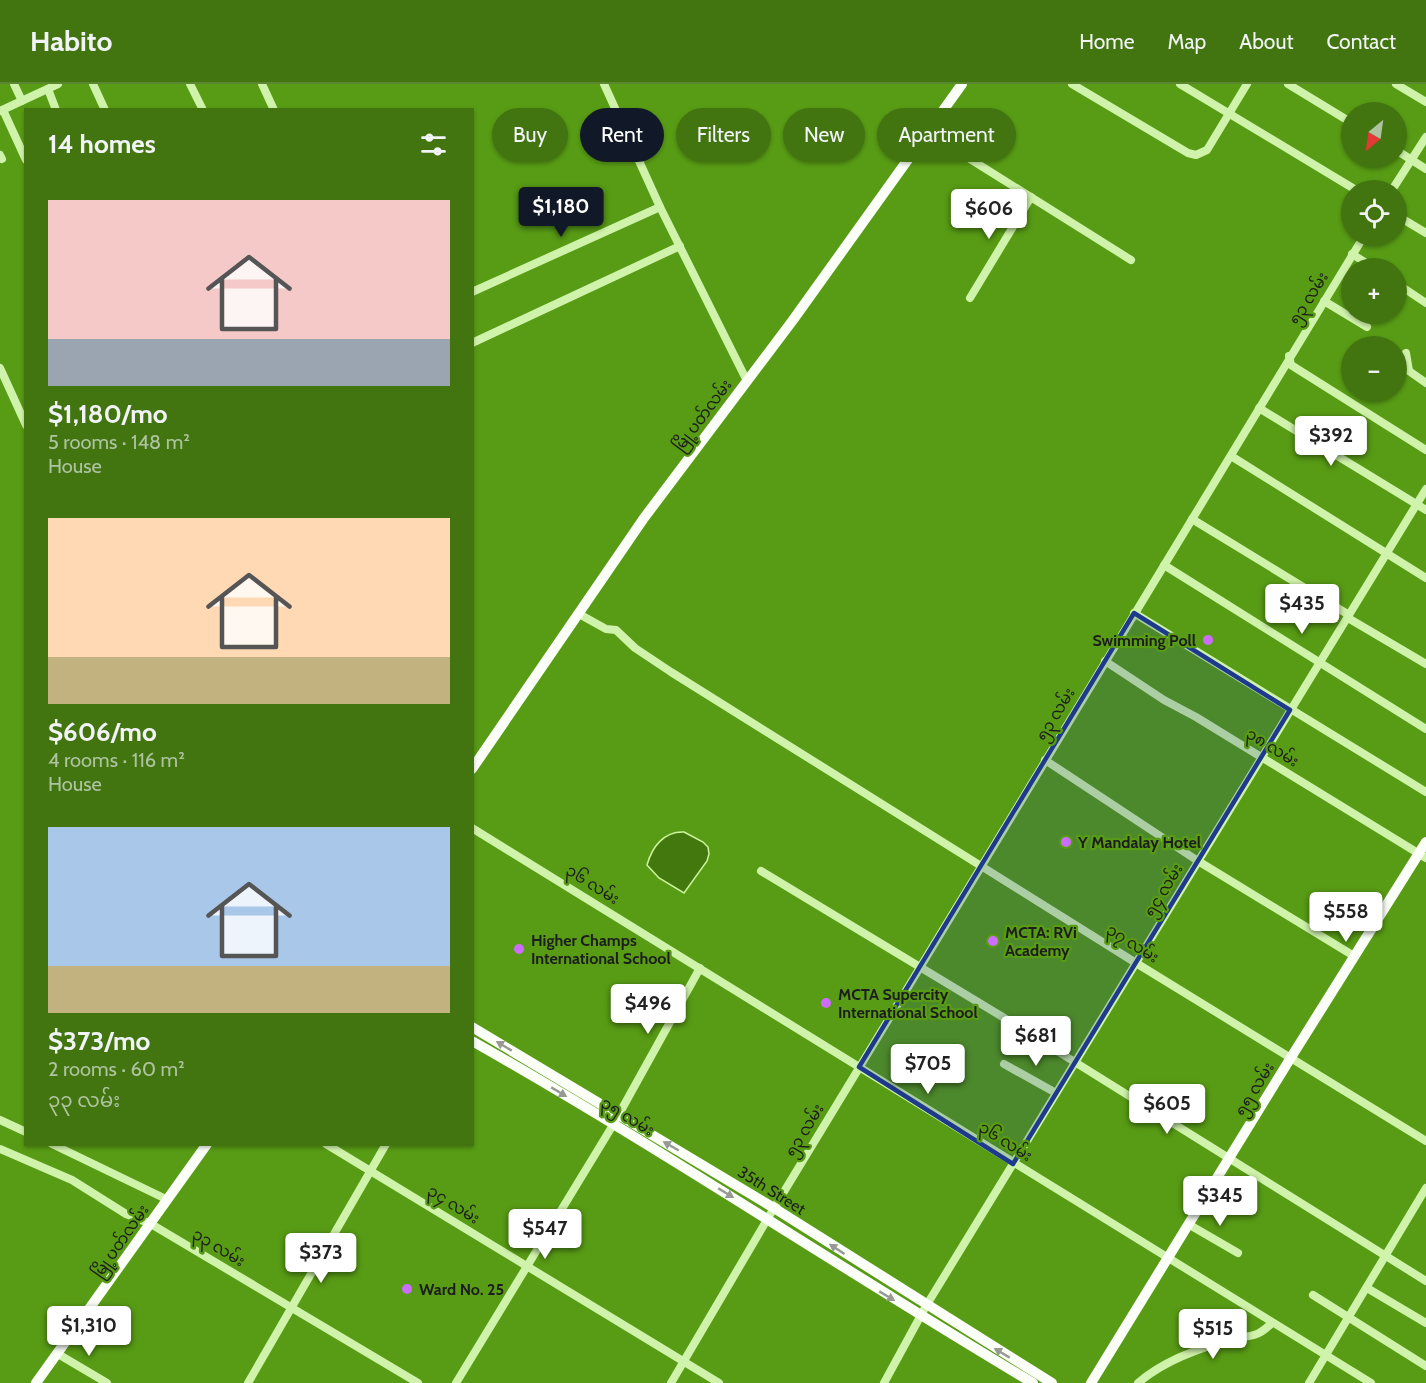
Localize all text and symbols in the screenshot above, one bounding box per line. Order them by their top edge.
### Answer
text: Habito [30,24,112,58]
text: Home [1079,29,1135,54]
text: Map [1168,29,1206,54]
text: About [1239,29,1293,54]
text: Contact [1326,29,1396,54]
north arrow [1341,102,1407,168]
map controls [1341,102,1407,402]
chip: Buy [492,108,568,162]
chip: Rent [580,108,664,162]
chip: Filters [676,108,771,162]
chip: New [783,108,865,162]
chip: Apartment [877,108,1016,162]
text: 14 homes [48,128,156,160]
icon: filters [417,128,450,161]
button: locate [1341,180,1407,246]
pin: $1,180 [512,187,610,238]
pin: $606 [953,189,1025,240]
text: $1,180 [533,194,589,218]
text: $606 [965,196,1013,220]
icon: home [195,239,303,347]
button: + [1341,258,1407,324]
street label: ၅၃ လမ်း [1283,267,1335,330]
button: − [1341,336,1407,402]
street label: မြို့ပတ်လမ်း [668,374,739,457]
text: $1,180/mo [48,398,168,430]
pin: $392 [1295,416,1367,467]
text: $392 [1309,423,1353,447]
text: 5 rooms · 148 m² [48,430,190,454]
text: House [48,454,102,478]
icon: home [195,557,303,665]
pin: $435 [1266,584,1338,635]
text: $435 [1279,591,1325,615]
place label: Swimming Poll [1092,631,1196,650]
marker: Swimming Poll [1201,633,1215,647]
street label: ၅၃ လမ်း [1030,683,1082,746]
text: $606/mo [48,716,157,748]
street label: ၃၈ လမ်း [1241,722,1304,774]
text: 4 rooms · 116 m² [48,748,185,772]
text: House [48,772,102,796]
place label: Y Mandalay Hotel [1077,833,1201,852]
marker: Y Mandalay Hotel [1059,835,1073,849]
street label: ၃၆ လမ်း [560,859,624,912]
street label: ၅၄ လမ်း [1138,859,1190,922]
icon: home [195,866,303,974]
pin: $558 [1310,892,1382,943]
text: $558 [1323,899,1369,923]
street label: ၃၇ လမ်း [1101,918,1164,970]
place label: MCTA: RVi Academy [1005,923,1077,960]
place label: Higher Champs International School [531,931,671,968]
marker: MCTA: RVi Academy [986,934,1000,948]
marker: Higher Champs International School [512,942,526,956]
pin: $496 [612,984,684,1035]
place label: MCTA Supercity International School [838,985,978,1022]
text: $496 [625,991,671,1015]
marker: MCTA Supercity International School [819,996,833,1010]
pin: $681 [1000,1016,1072,1067]
text: $681 [1015,1023,1057,1047]
text: $373/mo [48,1025,150,1057]
one-way arrow [496,1040,512,1051]
pin: $705 [892,1044,964,1095]
text: $705 [905,1051,951,1075]
text: 2 rooms · 60 m² [48,1057,185,1081]
street label: ၅၅ လမ်း [1229,1058,1281,1122]
pin: $605 [1131,1084,1203,1135]
one-way arrow [551,1087,568,1097]
text: ၃၃ လမ်း [48,1088,120,1112]
street label: ၃၅ လမ်း [596,1091,659,1143]
text: $605 [1143,1091,1191,1115]
street label: ၅၃ လမ်း [779,1099,831,1162]
street label: ၃၆ လမ်း [973,1116,1037,1169]
one-way arrow [663,1141,679,1152]
street label: 35th Street [734,1162,810,1219]
pin: $345 [1184,1176,1256,1227]
street label: ၃၄ လမ်း [422,1179,484,1231]
text: $345 [1197,1183,1243,1207]
one-way arrow [718,1187,734,1198]
street label: မြို့ပတ်လမ်း [87,1200,156,1284]
pin: $547 [509,1209,581,1260]
text: $547 [523,1216,567,1240]
street label: ၃၃ လမ်း [187,1223,249,1274]
pin: $373 [285,1233,357,1284]
text: $373 [299,1240,343,1264]
one-way arrow [829,1244,845,1255]
place label: Ward No. 25 [419,1280,504,1299]
marker: Ward No. 25 [400,1282,414,1296]
one-way arrow [879,1290,895,1301]
pin: $1,310 [40,1306,138,1357]
pin: $515 [1177,1309,1249,1360]
text: $1,310 [61,1313,117,1337]
text: $515 [1193,1316,1233,1340]
one-way arrow [994,1347,1010,1358]

